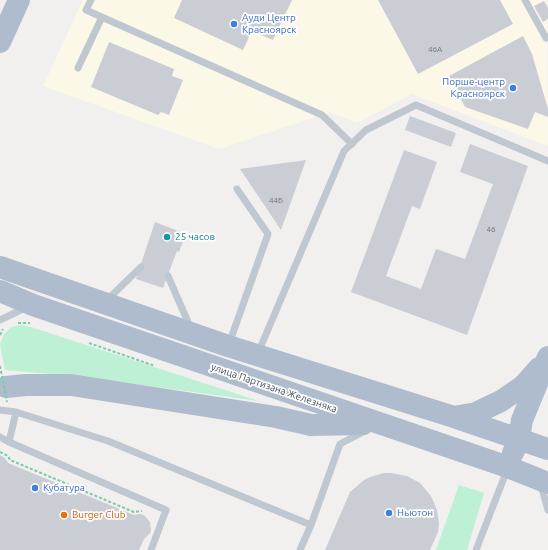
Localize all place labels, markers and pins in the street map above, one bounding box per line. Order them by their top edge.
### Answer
place label: Ауди Центр Красноярск [242,12,296,36]
marker: Ауди Центр Красноярск [229,19,239,29]
place label: Порше-центр Красноярск [442,76,505,100]
marker: Порше-центр Красноярск [508,83,518,93]
place label: 25 часов [175,231,215,243]
marker: 25 часов [162,232,172,242]
place label: Кубатура [43,482,85,494]
marker: Кубатура [30,483,40,493]
place label: Ньютон [397,507,433,519]
marker: Ньютон [384,508,394,518]
place label: Burger Club [72,509,125,521]
marker: Burger Club [59,510,69,520]

